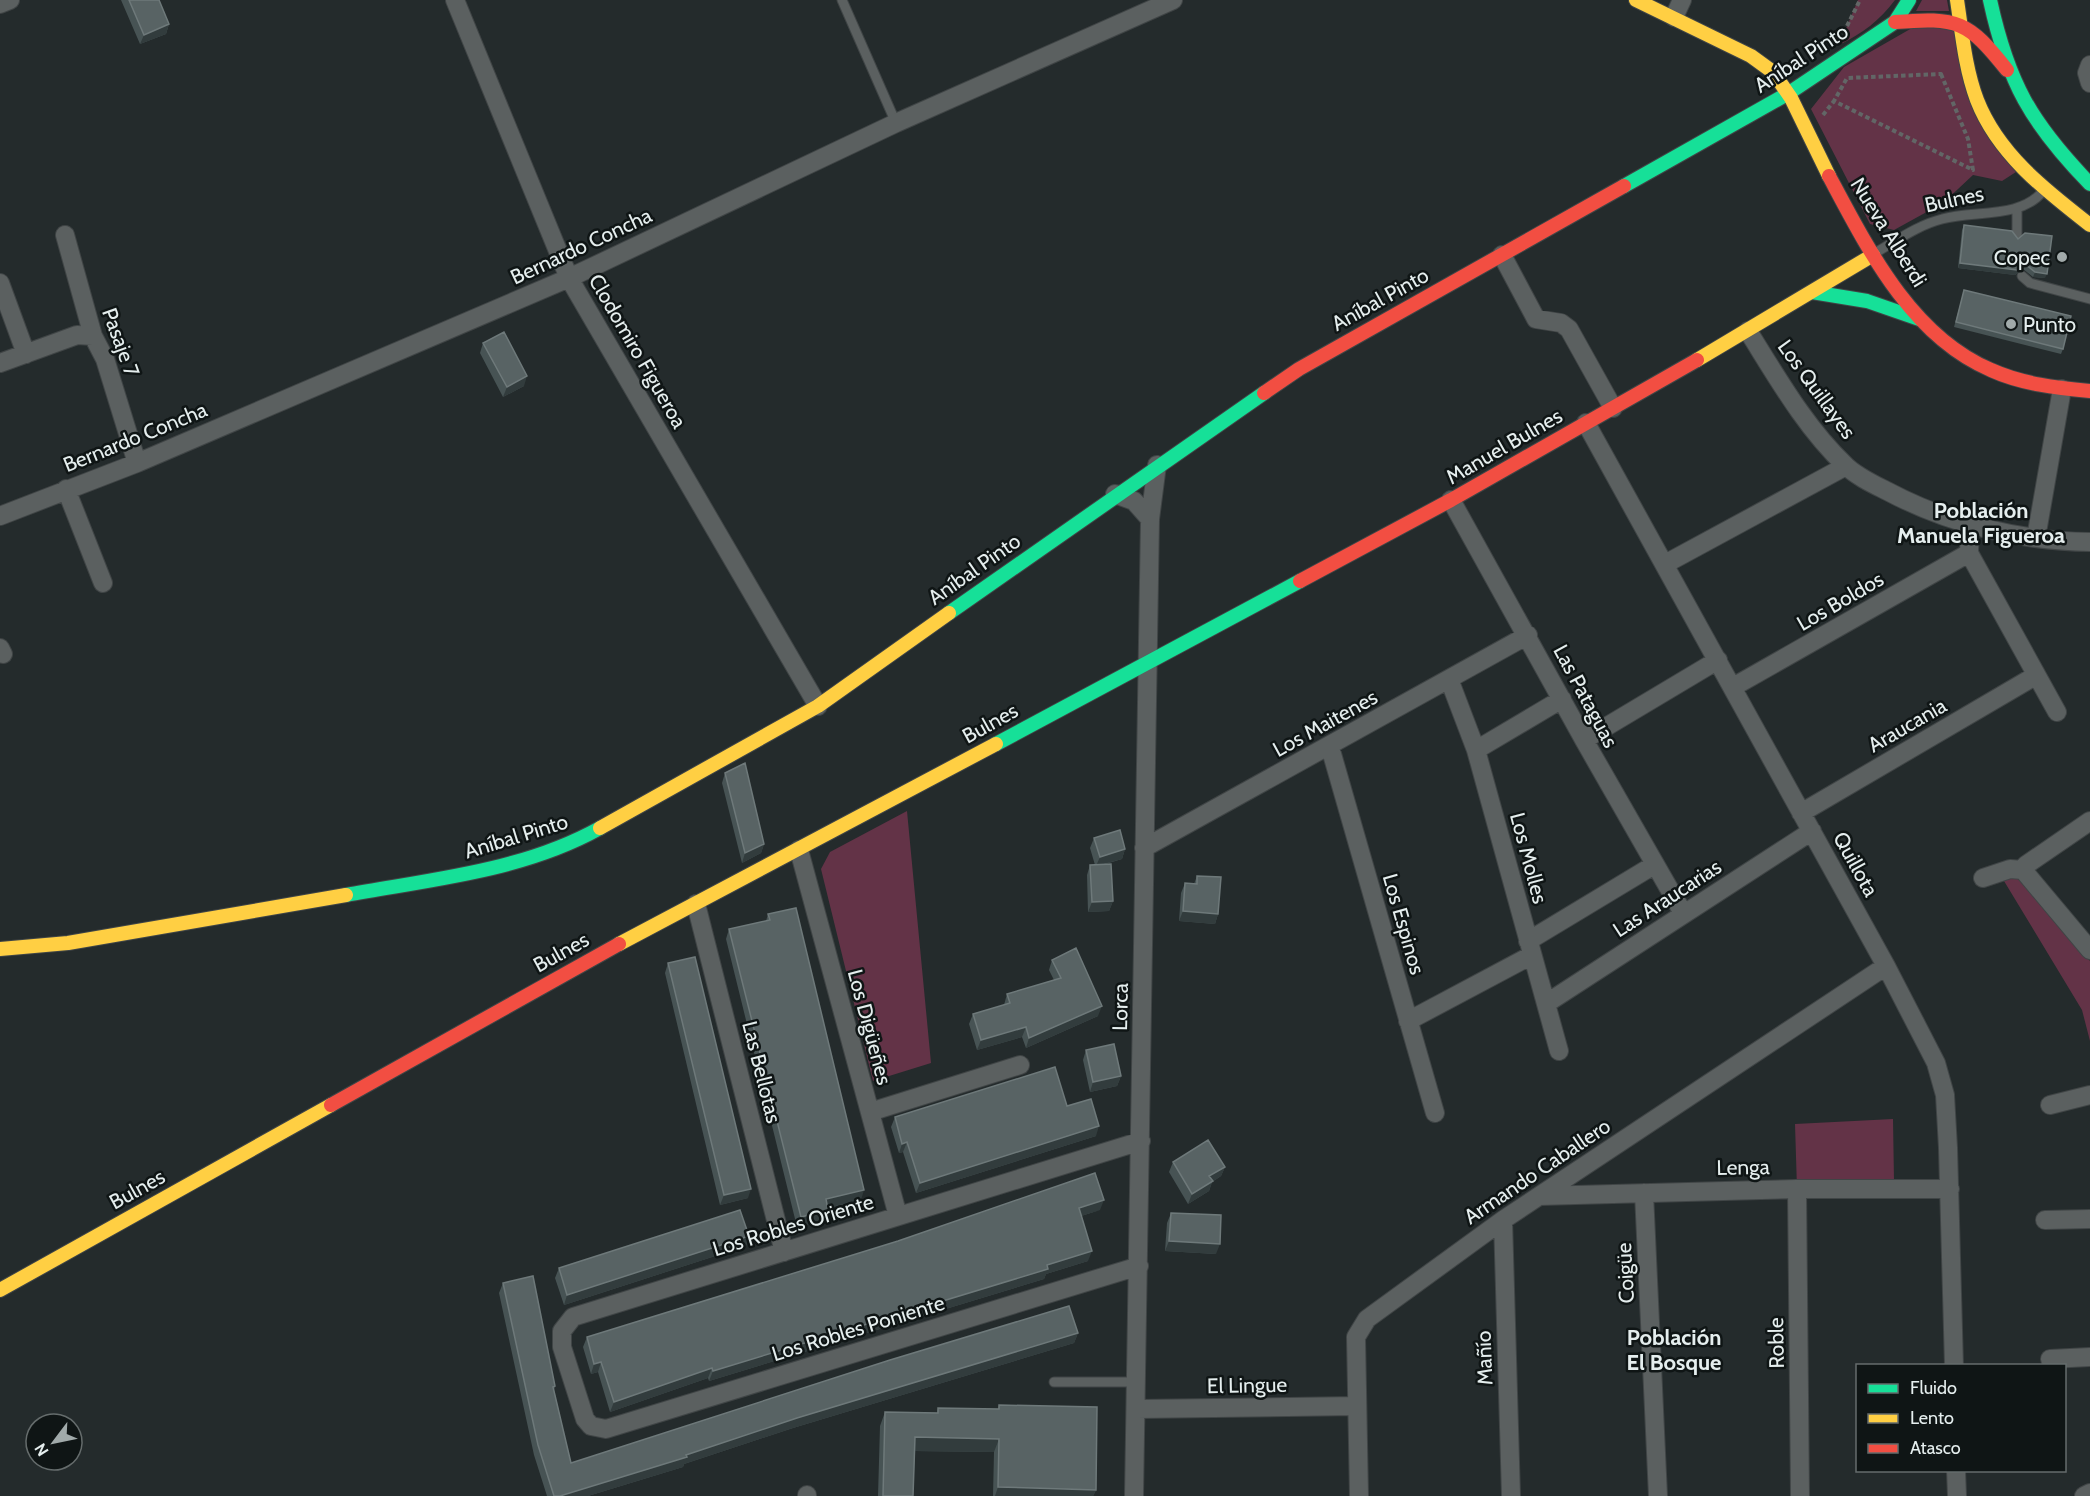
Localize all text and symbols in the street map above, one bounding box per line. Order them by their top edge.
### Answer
street label: Aníbal Pinto [1749,18,1853,98]
street label: Nueva Alberdi [1846,173,1932,291]
street label: Bulnes [1922,181,1986,217]
street label: Bernardo Concha [506,202,656,290]
place label: Copec [1994,245,2050,270]
marker: Copec [2055,250,2069,264]
street label: Aníbal Pinto [1327,262,1433,336]
street label: Clodomiro Figueroa [584,270,692,432]
street label: Pasaje 7 [96,304,145,380]
place label: Punto [2023,312,2076,337]
marker: Punto [2004,317,2018,331]
street label: Los Quillayes [1773,335,1861,444]
street label: Bernardo Concha [59,397,211,477]
street label: Manuel Bulnes [1442,403,1567,489]
district label: Población Manuela Figueroa [1897,497,2065,549]
street label: Aníbal Pinto [923,528,1025,610]
street label: Los Boldos [1792,566,1888,636]
street label: Las Pataguas [1548,640,1624,752]
street label: Los Maitenes [1268,684,1382,762]
street label: Araucania [1863,693,1951,757]
street label: Bulnes [958,697,1022,748]
street label: Aníbal Pinto [461,808,571,864]
street label: Los Molles [1505,810,1553,906]
street label: Quillota [1828,827,1884,901]
street label: Las Araucarias [1608,854,1726,942]
street label: Los Espinos [1378,871,1430,978]
street label: Bulnes [529,926,593,977]
street label: Los Digüeñes [843,967,897,1088]
street label: Lorca [1107,983,1133,1031]
street label: Las Bellotas [737,1018,787,1126]
street label: Armando Caballero [1459,1113,1615,1229]
street label: Lenga [1716,1154,1770,1180]
street label: Bulnes [105,1163,169,1214]
street label: Los Robles Oriente [710,1189,877,1261]
street label: Coigüe [1611,1242,1639,1304]
street label: Los Robles Poniente [769,1290,948,1366]
street label: Roble [1763,1317,1789,1369]
district label: Población El Bosque [1627,1324,1721,1376]
street label: Mañío [1471,1330,1497,1386]
legend [1856,1364,2066,1472]
street label: El Lingue [1207,1372,1288,1398]
text: Fluido [1910,1377,1957,1399]
text: Lento [1910,1407,1954,1429]
north arrow [24,1412,84,1472]
text: Atasco [1910,1437,1961,1459]
text: N [31,1440,53,1460]

